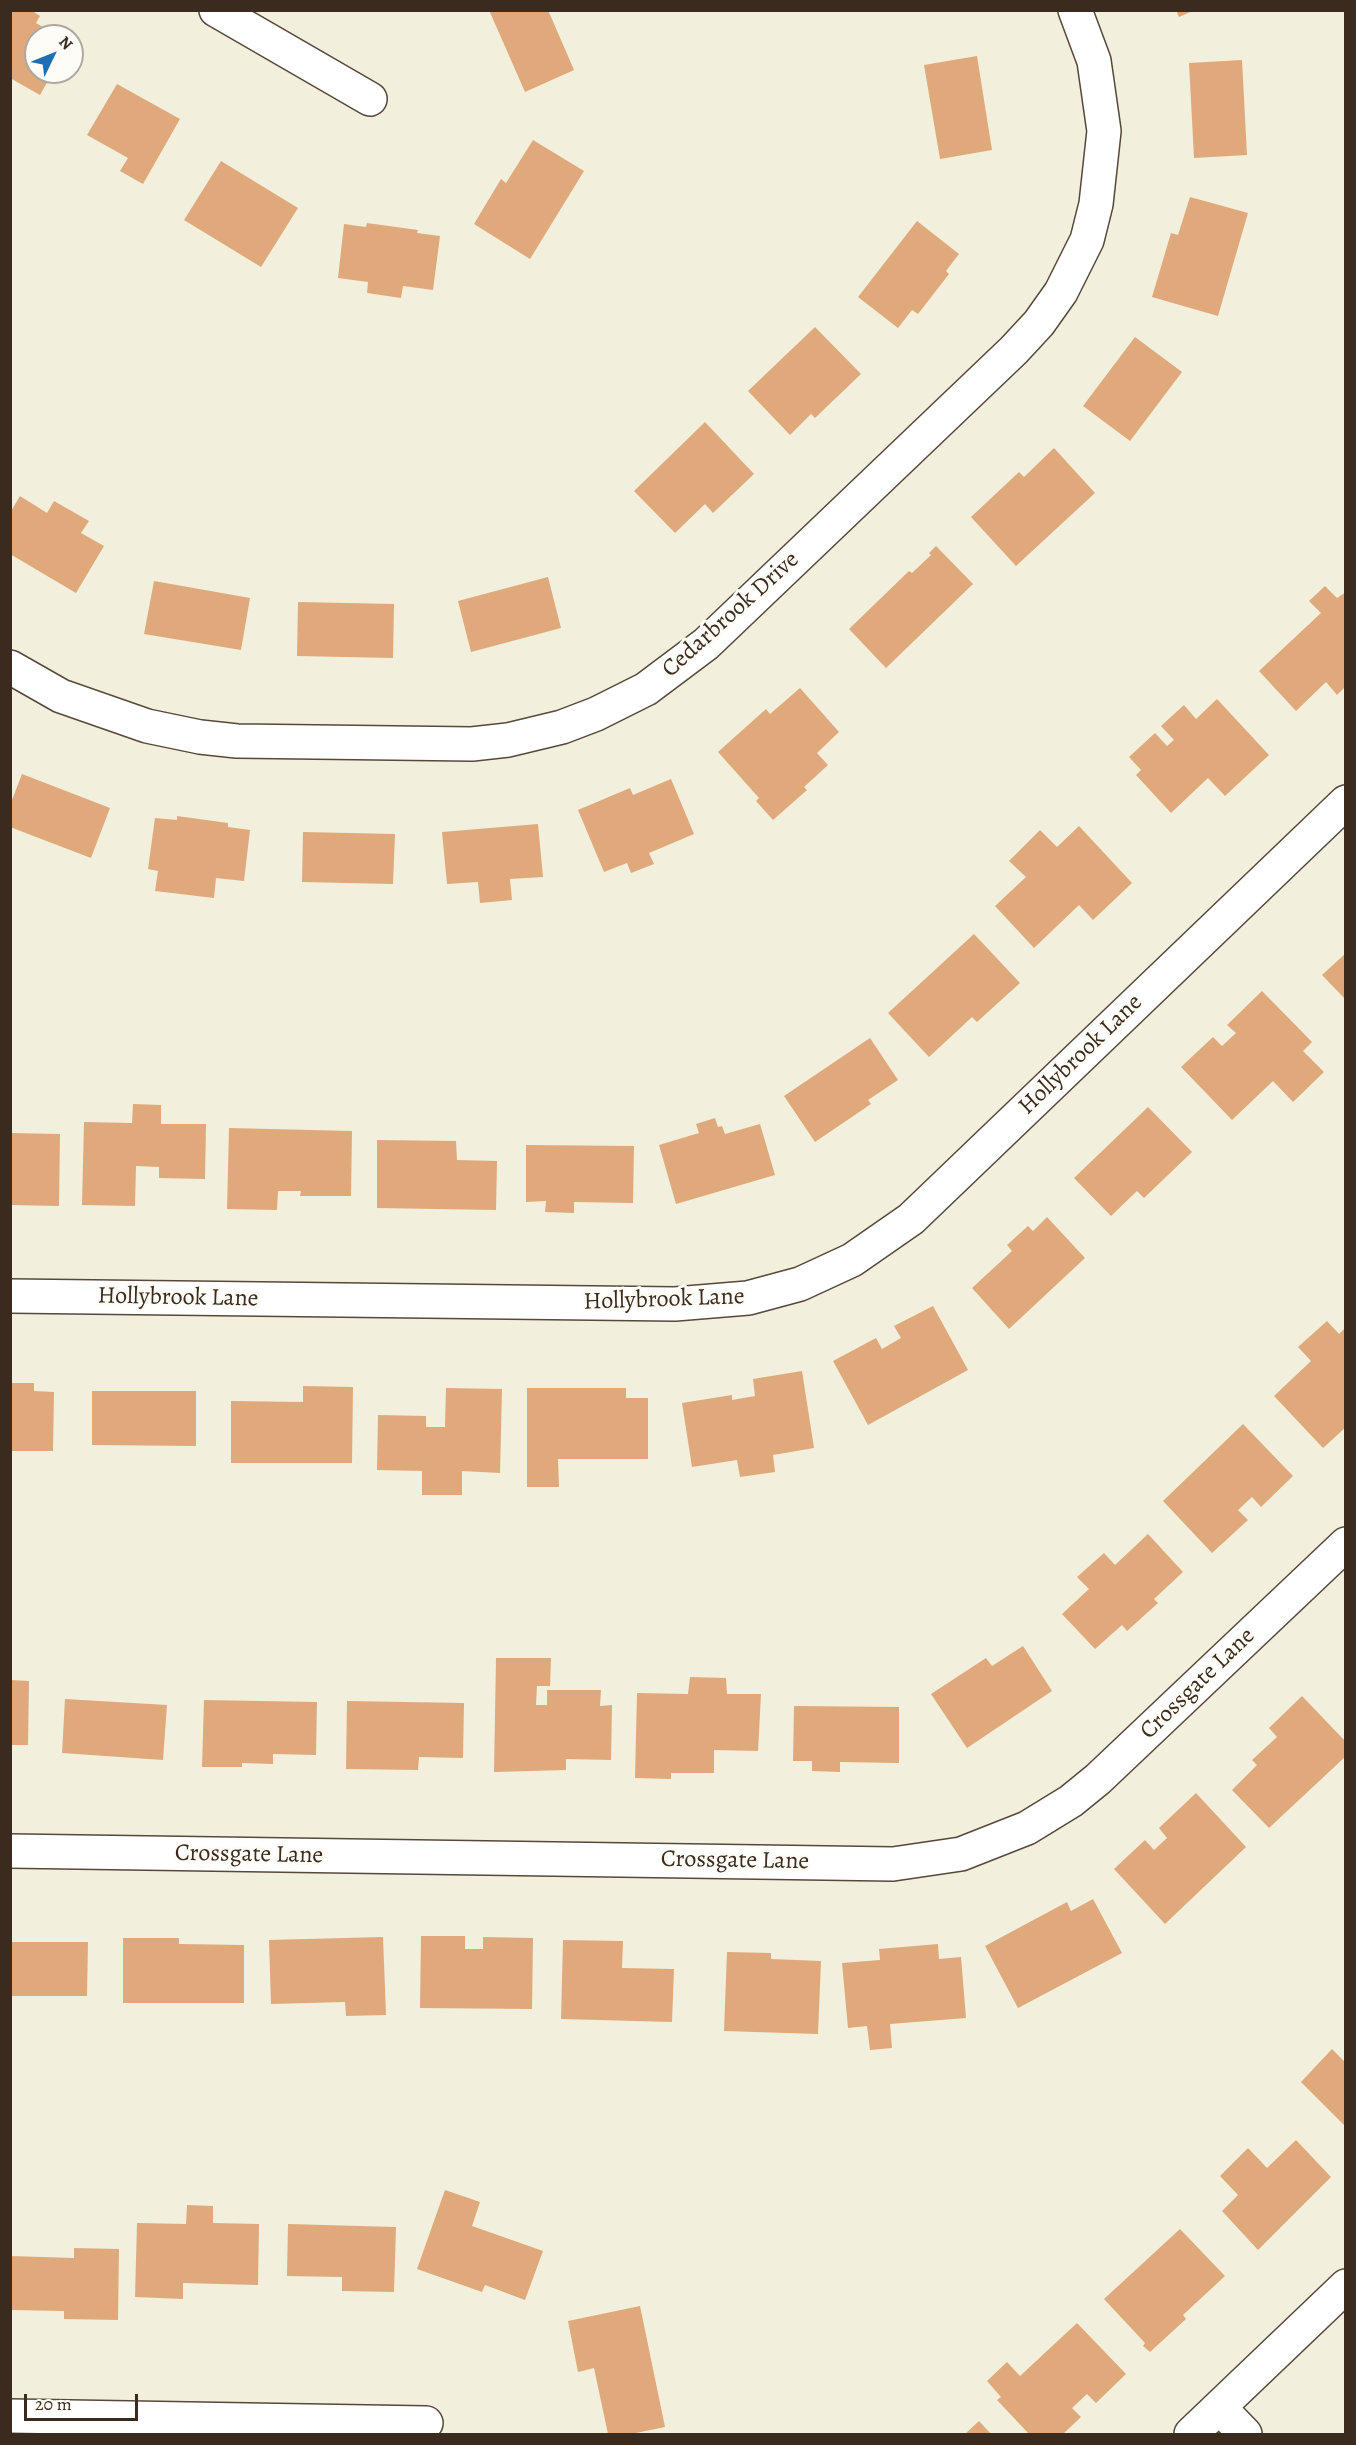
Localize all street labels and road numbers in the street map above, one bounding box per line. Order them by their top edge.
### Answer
street label: Cedarbrook Drive [657,546,805,684]
street label: Hollybrook Lane [1013,989,1149,1121]
street label: Hollybrook Lane [97,1282,259,1314]
street label: Hollybrook Lane [583,1283,745,1317]
street label: Crossgate Lane [1135,1622,1261,1746]
street label: Crossgate Lane [175,1839,323,1871]
street label: Crossgate Lane [661,1845,809,1877]

